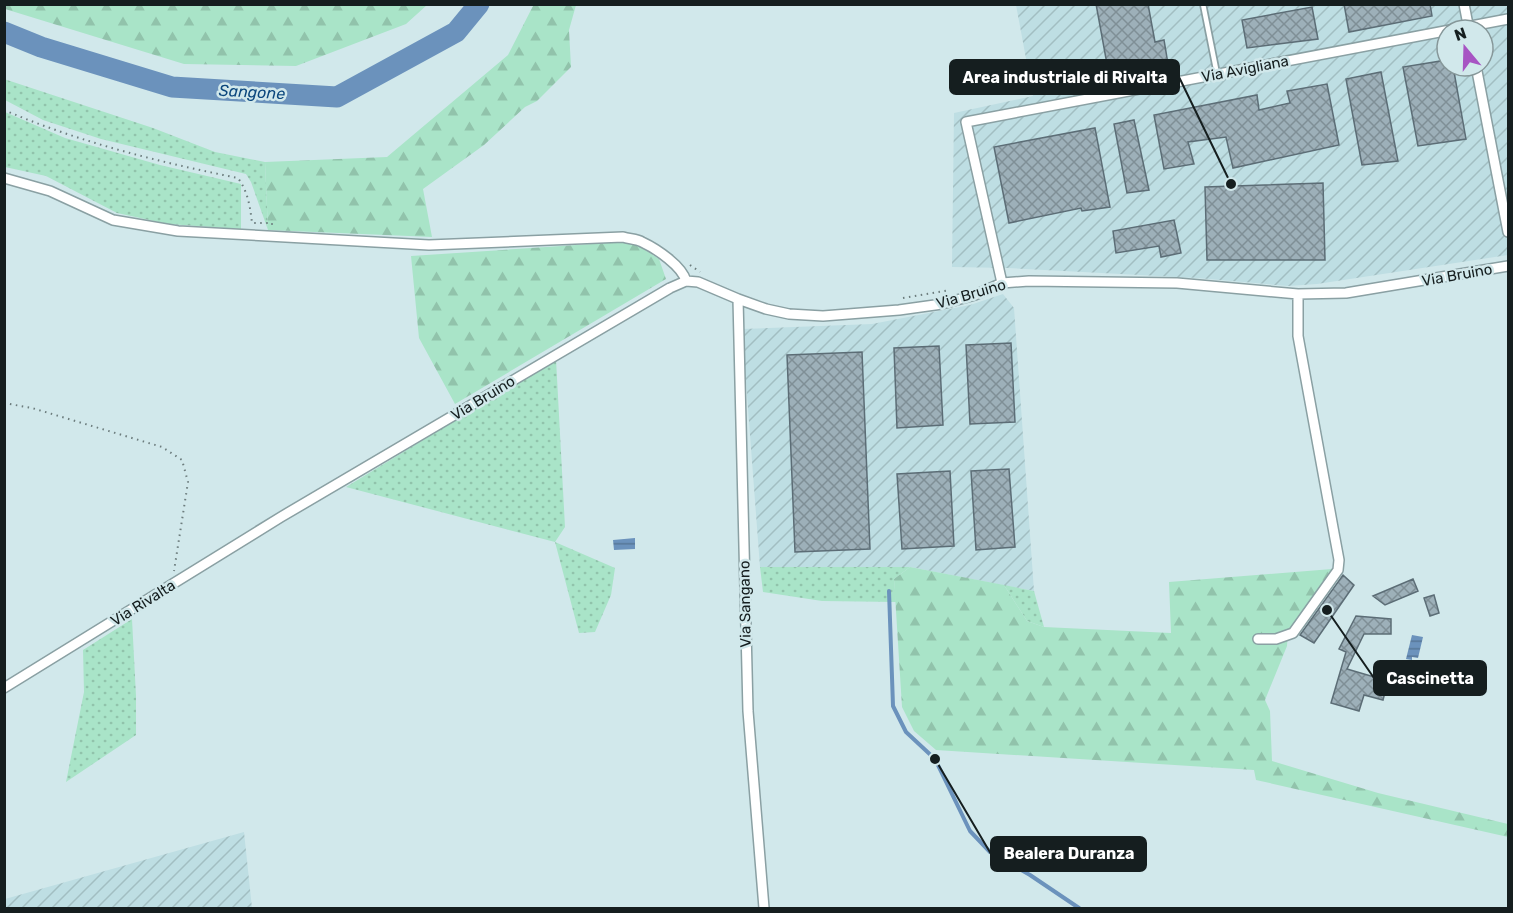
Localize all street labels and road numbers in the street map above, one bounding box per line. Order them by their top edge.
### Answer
street label: Via Avigliana [1200,52,1290,86]
street label: Via Bruino [1420,260,1494,290]
street label: Via Bruino [934,276,1008,312]
street label: Via Bruino [448,372,518,424]
street label: Via Sangano [735,560,755,648]
street label: Via Rivalta [107,576,179,630]

